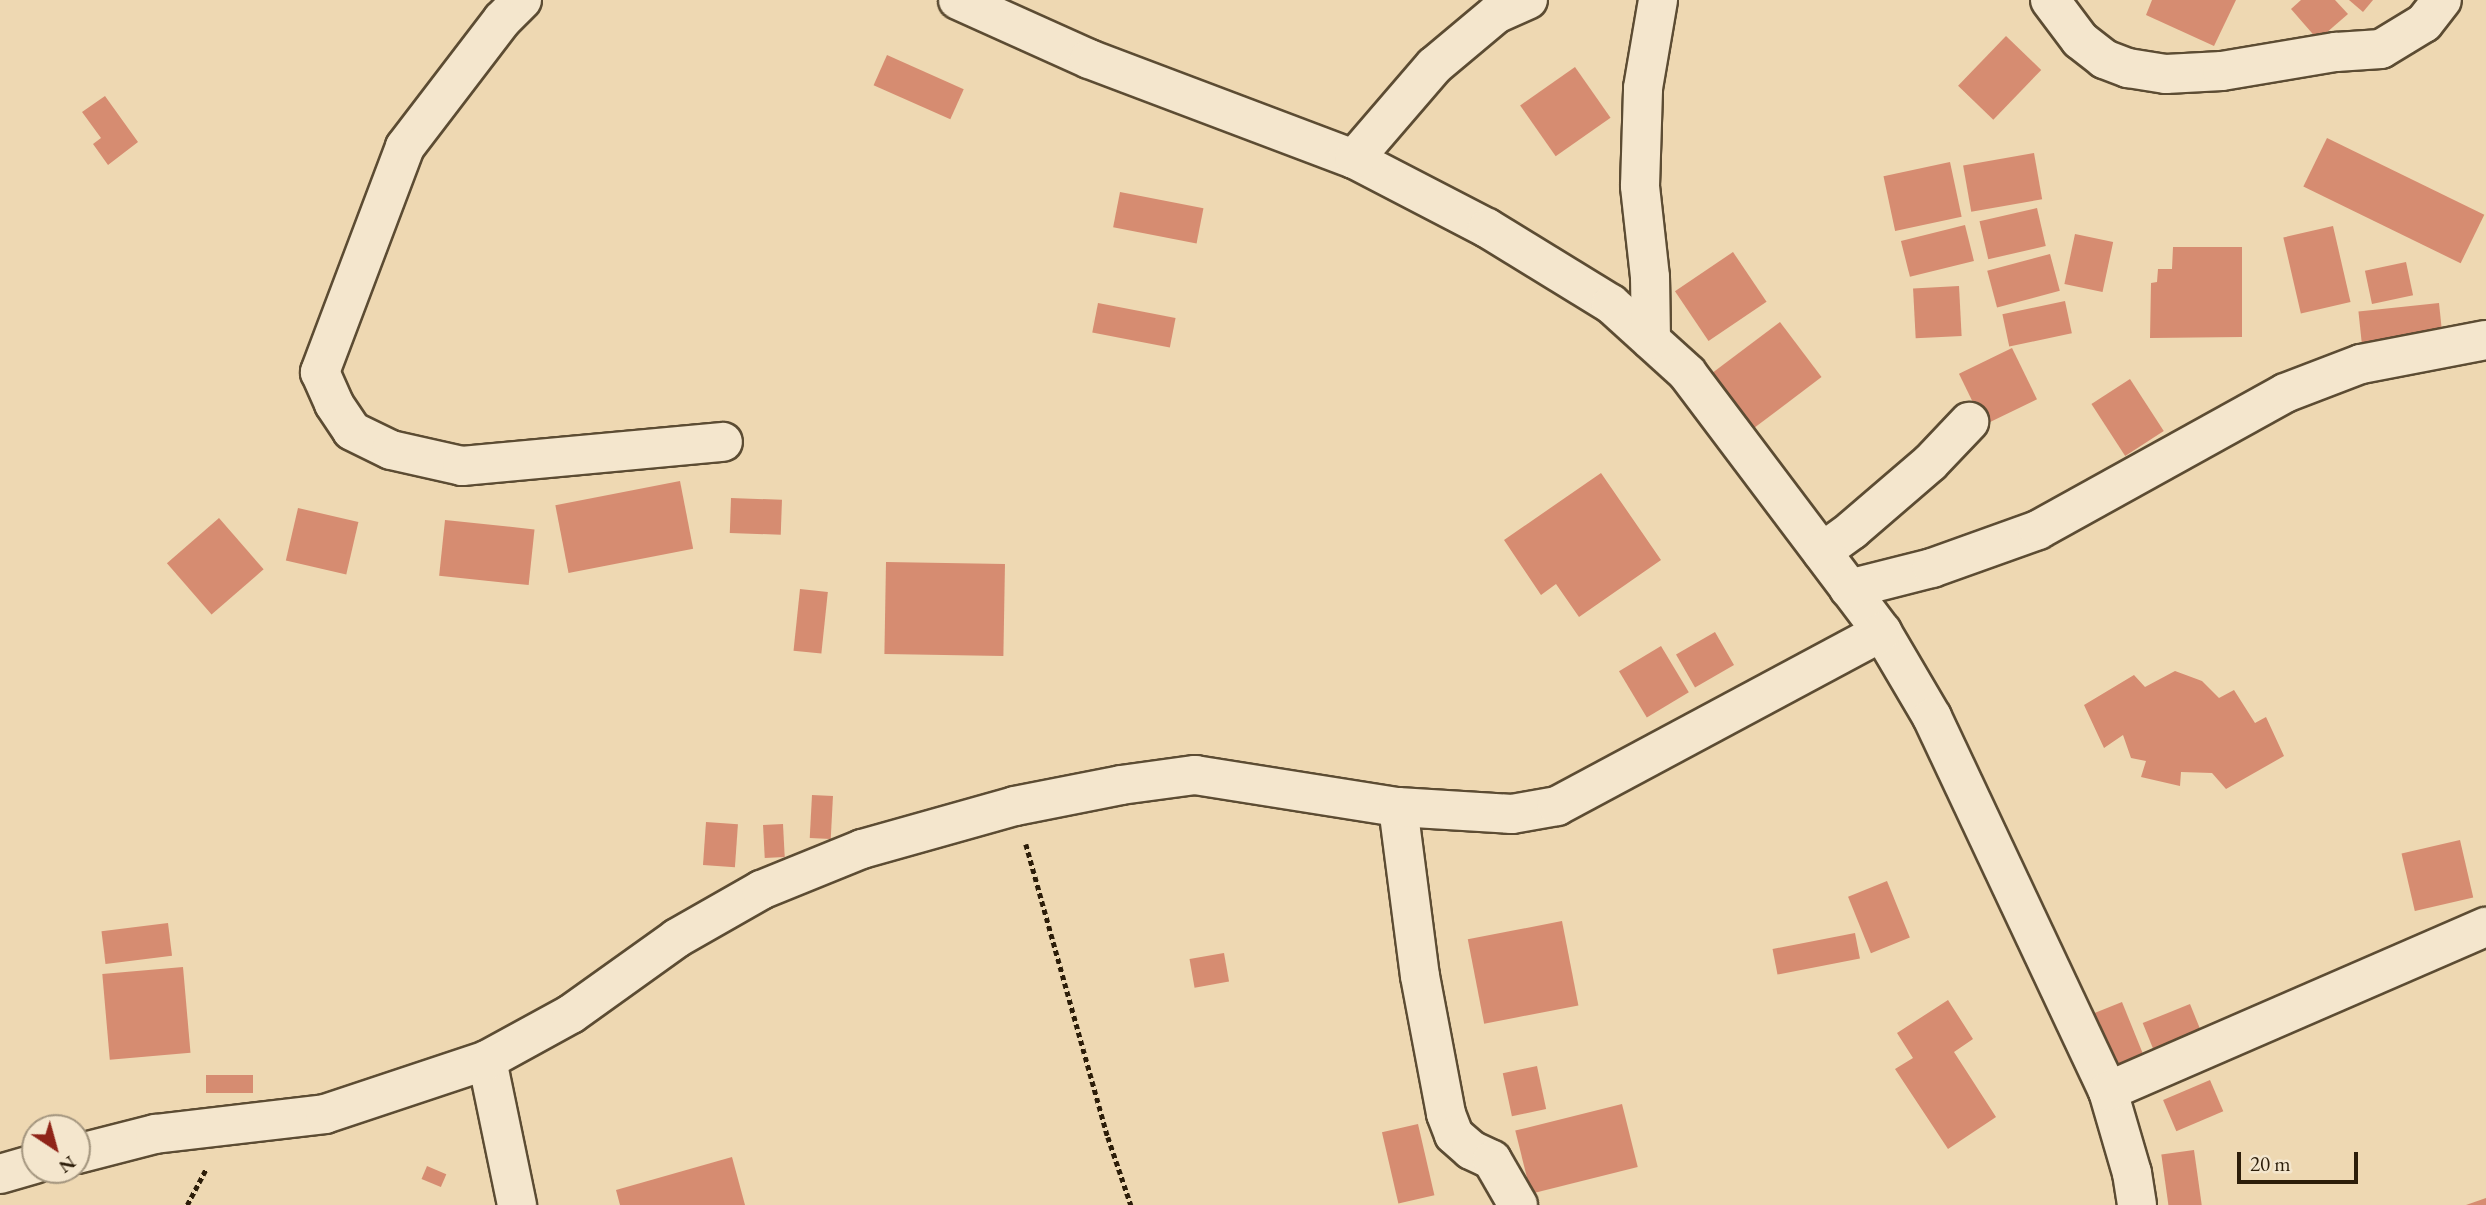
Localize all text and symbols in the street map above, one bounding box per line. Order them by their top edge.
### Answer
north arrow [21,1114,91,1184]
scale bar [2241,1138,2362,1182]
text: N [54,1150,81,1179]
text: 20 m [2250,1150,2291,1177]

